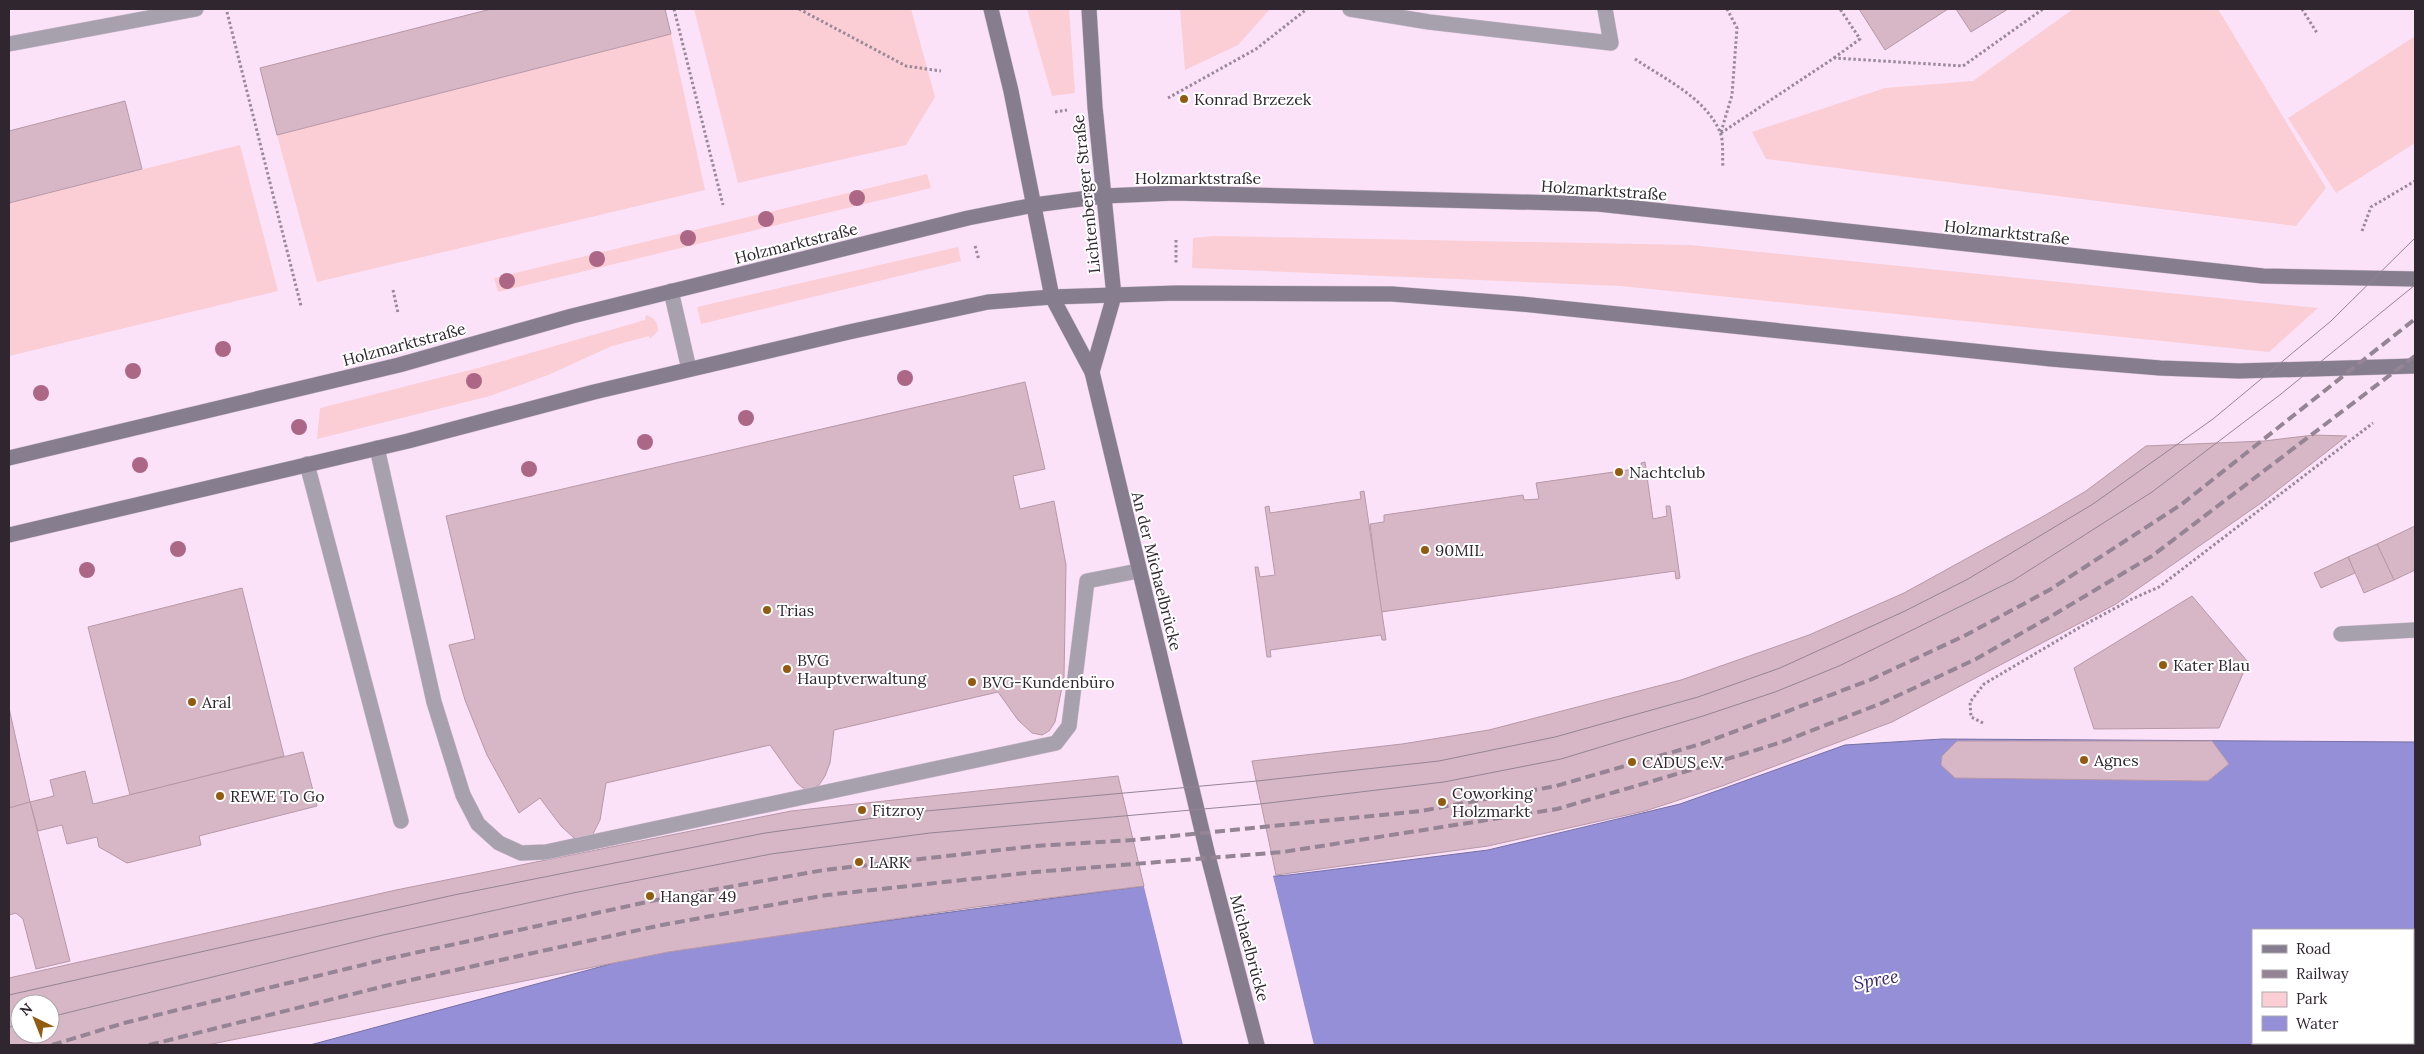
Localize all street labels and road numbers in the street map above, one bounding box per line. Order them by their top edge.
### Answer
street label: Lichtenberger Straße [1068,113,1104,274]
street label: Holzmarktstraße [1135,168,1262,188]
street label: Holzmarktstraße [1540,176,1668,204]
street label: Holzmarktstraße [1943,215,2071,249]
street label: Holzmarktstraße [732,218,860,268]
street label: Holzmarktstraße [340,318,468,370]
street label: An der Michaelbrücke [1127,488,1187,653]
street label: Michaelbrücke [1226,892,1274,1004]

